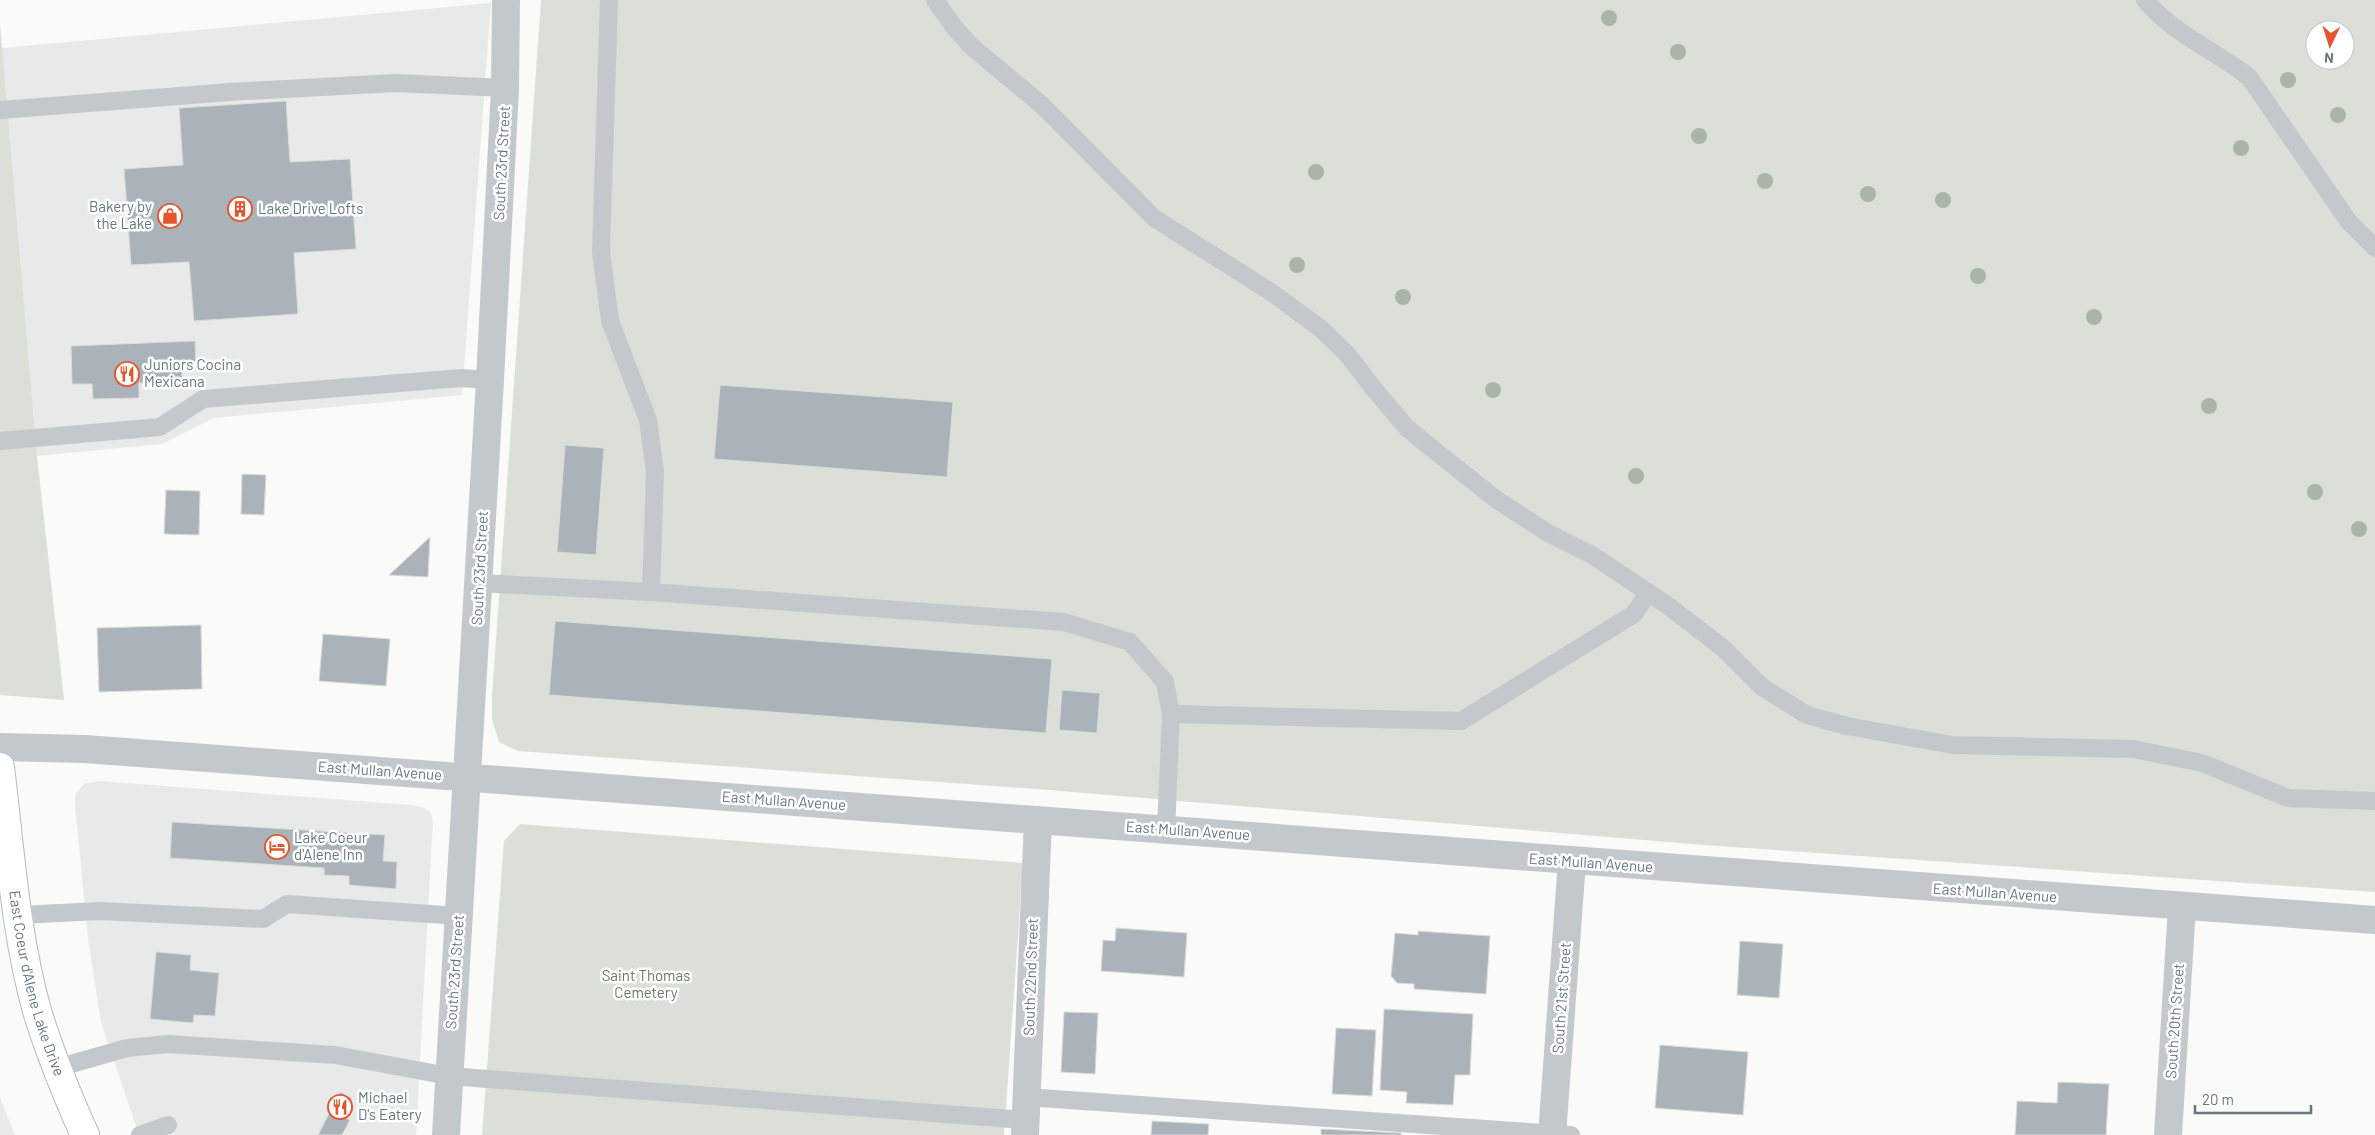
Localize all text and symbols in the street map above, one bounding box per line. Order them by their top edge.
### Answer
north arrow [2305,20,2355,70]
text: N [2324,50,2334,67]
street label: South 23rd Street [489,105,513,221]
building icon: Lake Drive Lofts [227,196,253,222]
place label: Bakery by the Lake [89,197,152,232]
place label: Lake Drive Lofts [258,199,363,217]
shop icon: Bakery by the Lake [157,203,183,229]
place label: Juniors Cocina Mexicana [144,355,241,390]
restaurant icon: Juniors Cocina Mexicana [114,361,140,387]
street label: South 23rd Street [467,510,491,626]
street label: East Mullan Avenue [317,757,443,783]
street label: East Mullan Avenue [721,787,847,813]
street label: East Mullan Avenue [1125,817,1251,843]
place label: Lake Coeur d'Alene Inn [294,828,368,863]
hotel icon: Lake Coeur d'Alene Inn [264,834,290,860]
street label: East Mullan Avenue [1528,849,1654,875]
street label: East Mullan Avenue [1932,879,2058,905]
street label: East Coeur d'Alene Lake Drive [6,889,69,1078]
street label: South 23rd Street [441,914,467,1030]
street label: South 22nd Street [1019,918,1041,1036]
street label: South 21st Street [1548,942,1574,1054]
street label: South 20th Street [2161,963,2187,1079]
park label: Saint Thomas Cemetery [602,966,690,1001]
scale bar [2195,1082,2311,1114]
place label: Michael D's Eatery [358,1088,422,1123]
text: 20 m [2202,1090,2234,1108]
restaurant icon: Michael D's Eatery [327,1094,353,1120]

